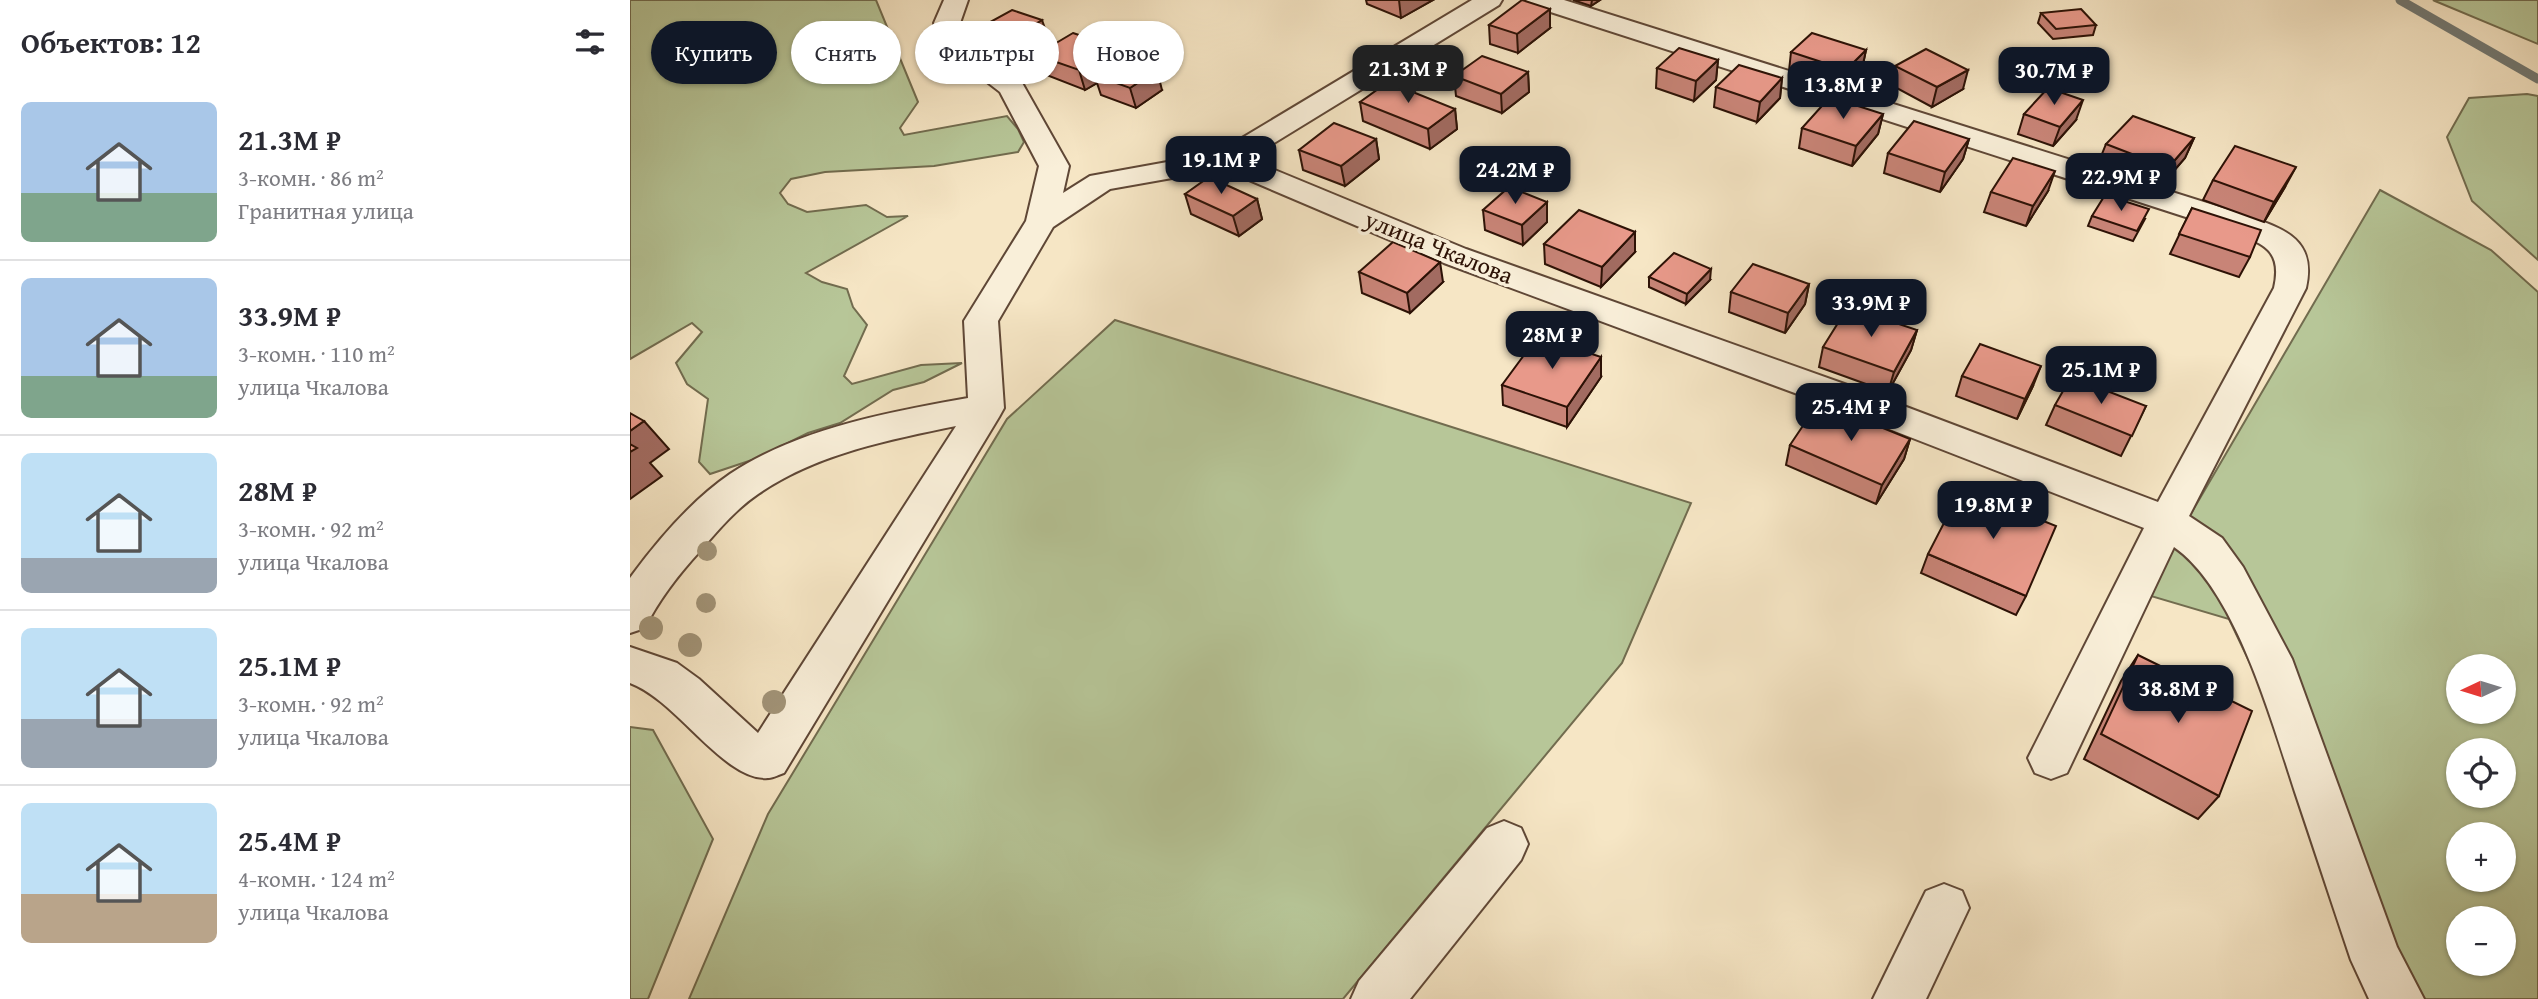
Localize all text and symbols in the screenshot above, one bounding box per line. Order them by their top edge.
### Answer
text: Объектов: 12 [21,20,201,64]
chip: Купить [651,21,777,84]
chip: Снять [791,21,901,84]
chip: Фильтры [915,21,1059,84]
chip: Новое [1073,21,1184,84]
icon: filters [571,23,609,61]
pin: 21.3M ₽ [1343,46,1473,105]
pin: 30.7M ₽ [1989,48,2119,107]
text: 21.3M ₽ [1368,51,1448,84]
text: 30.7M ₽ [2014,53,2094,86]
pin: 13.8M ₽ [1778,61,1908,121]
text: 13.8M ₽ [1803,67,1883,100]
text: 21.3M ₽ [238,117,341,161]
icon: home [77,130,161,214]
pin: 19.1M ₽ [1156,136,1286,196]
text: 19.1M ₽ [1181,142,1261,175]
pin: 24.2M ₽ [1450,146,1580,206]
text: 24.2M ₽ [1475,152,1555,185]
pin: 22.9M ₽ [2056,154,2186,213]
text: 22.9M ₽ [2081,159,2161,192]
text: 3-комн. · 86 m² [238,161,384,194]
text: Гранитная улица [238,194,414,227]
street label: улица Чкалова [1359,201,1519,293]
pin: 33.9M ₽ [1806,280,1936,339]
text: 33.9M ₽ [1831,285,1911,318]
text: 33.9M ₽ [238,293,341,337]
icon: home [77,306,161,390]
pin: 28M ₽ [1503,312,1601,371]
text: 28M ₽ [1522,317,1582,350]
text: 3-комн. · 110 m² [238,337,395,370]
pin: 25.1M ₽ [2036,346,2166,406]
text: 25.1M ₽ [2061,352,2141,385]
text: улица Чкалова [238,370,389,403]
pin: 25.4M ₽ [1786,384,1916,443]
text: 25.4M ₽ [1811,389,1891,422]
text: 28M ₽ [238,468,317,512]
icon: home [77,481,161,565]
pin: 19.8M ₽ [1928,482,2058,541]
text: 19.8M ₽ [1953,487,2033,520]
text: 3-комн. · 92 m² [238,512,384,545]
text: улица Чкалова [238,545,389,578]
text: 25.1M ₽ [238,643,341,687]
north arrow [2446,654,2516,724]
map controls [2446,654,2516,976]
icon: home [77,656,161,740]
pin: 38.8M ₽ [2113,666,2243,725]
text: 38.8M ₽ [2138,671,2218,704]
text: 3-комн. · 92 m² [238,687,384,720]
text: улица Чкалова [238,720,389,753]
button: locate [2446,738,2516,808]
text: 25.4M ₽ [238,818,341,862]
button: + [2446,822,2516,892]
icon: home [77,831,161,915]
text: 4-комн. · 124 m² [238,862,395,895]
text: улица Чкалова [238,895,389,928]
button: − [2446,906,2516,976]

